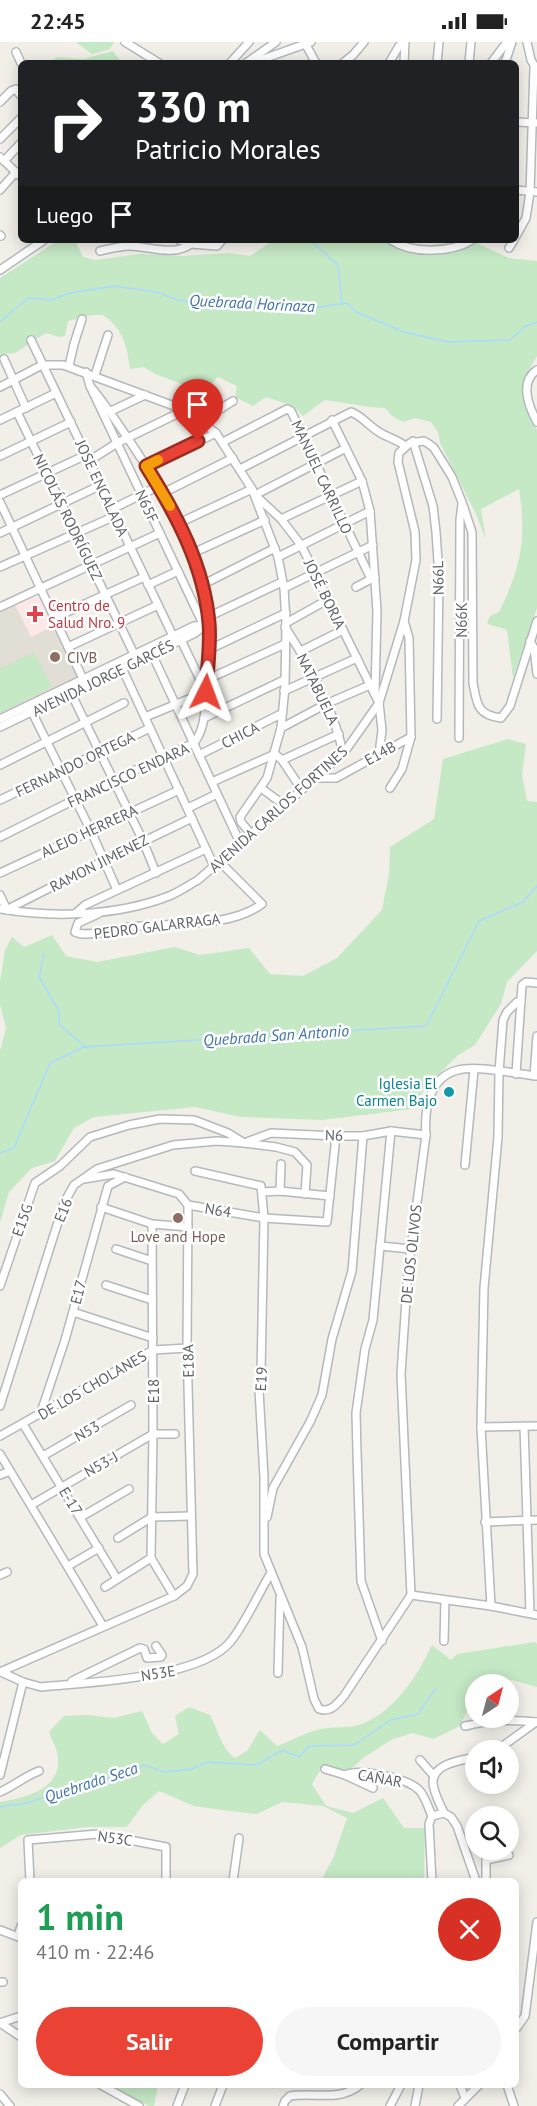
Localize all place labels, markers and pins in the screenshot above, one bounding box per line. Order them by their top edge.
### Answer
pin [172,379,223,441]
place label: Centro de Salud Nro. 9 [48,596,125,632]
marker: Centro de Salud Nro. 9 [26,605,44,623]
place label: CIVB [67,648,97,667]
marker: CIVB [48,650,62,664]
place label: Iglesia El Carmen Bajo [356,1074,438,1110]
marker: Iglesia El Carmen Bajo [442,1085,456,1099]
marker: Love and Hope [171,1211,185,1225]
place label: Love and Hope [131,1227,226,1246]

